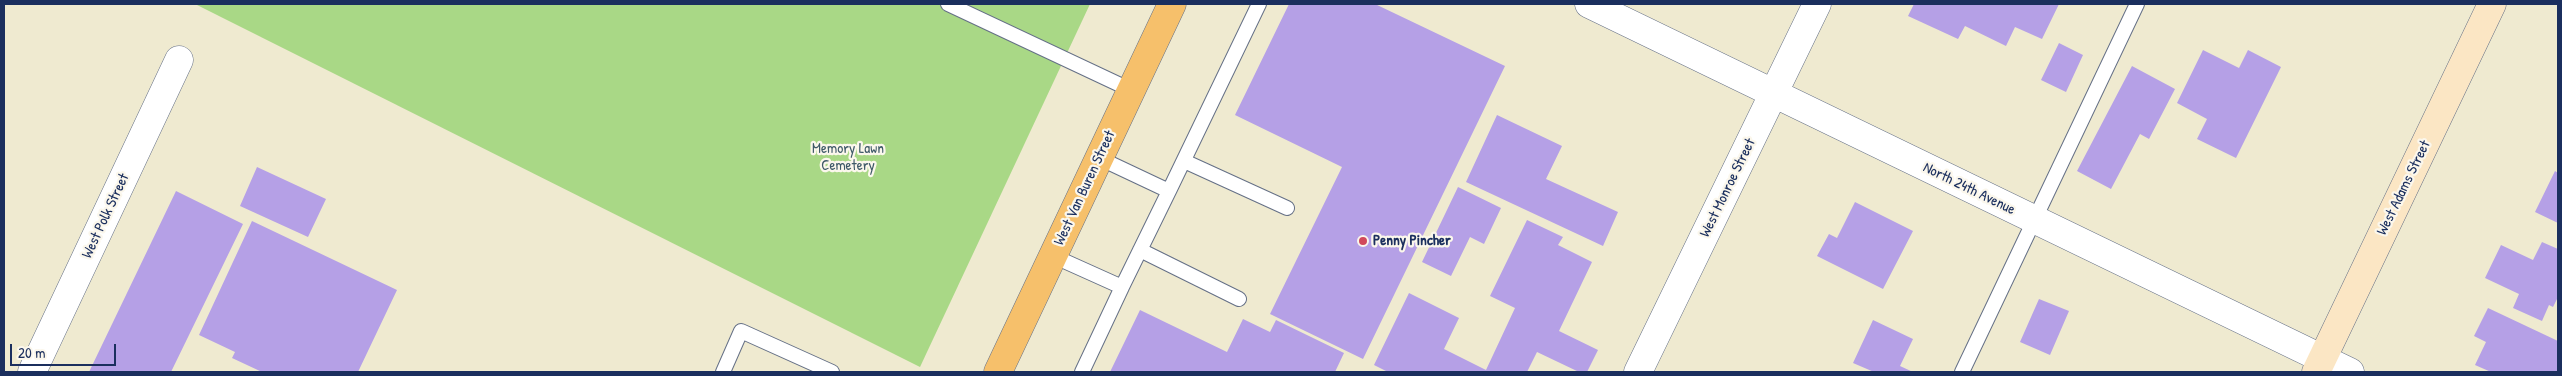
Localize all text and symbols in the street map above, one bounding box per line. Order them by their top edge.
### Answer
street label: West Van Buren Street [1051,128,1119,248]
street label: West Monroe Street [1696,136,1760,240]
street label: West Adams Street [2373,138,2435,238]
park label: Memory Lawn Cemetery [812,140,884,175]
street label: North 24th Avenue [1920,159,2018,219]
street label: West Polk Street [79,171,133,261]
place label: Penny Pincher [1373,232,1451,250]
marker: Penny Pincher [1357,235,1369,247]
scale bar [12,334,119,366]
text: 20 m [18,342,45,363]

